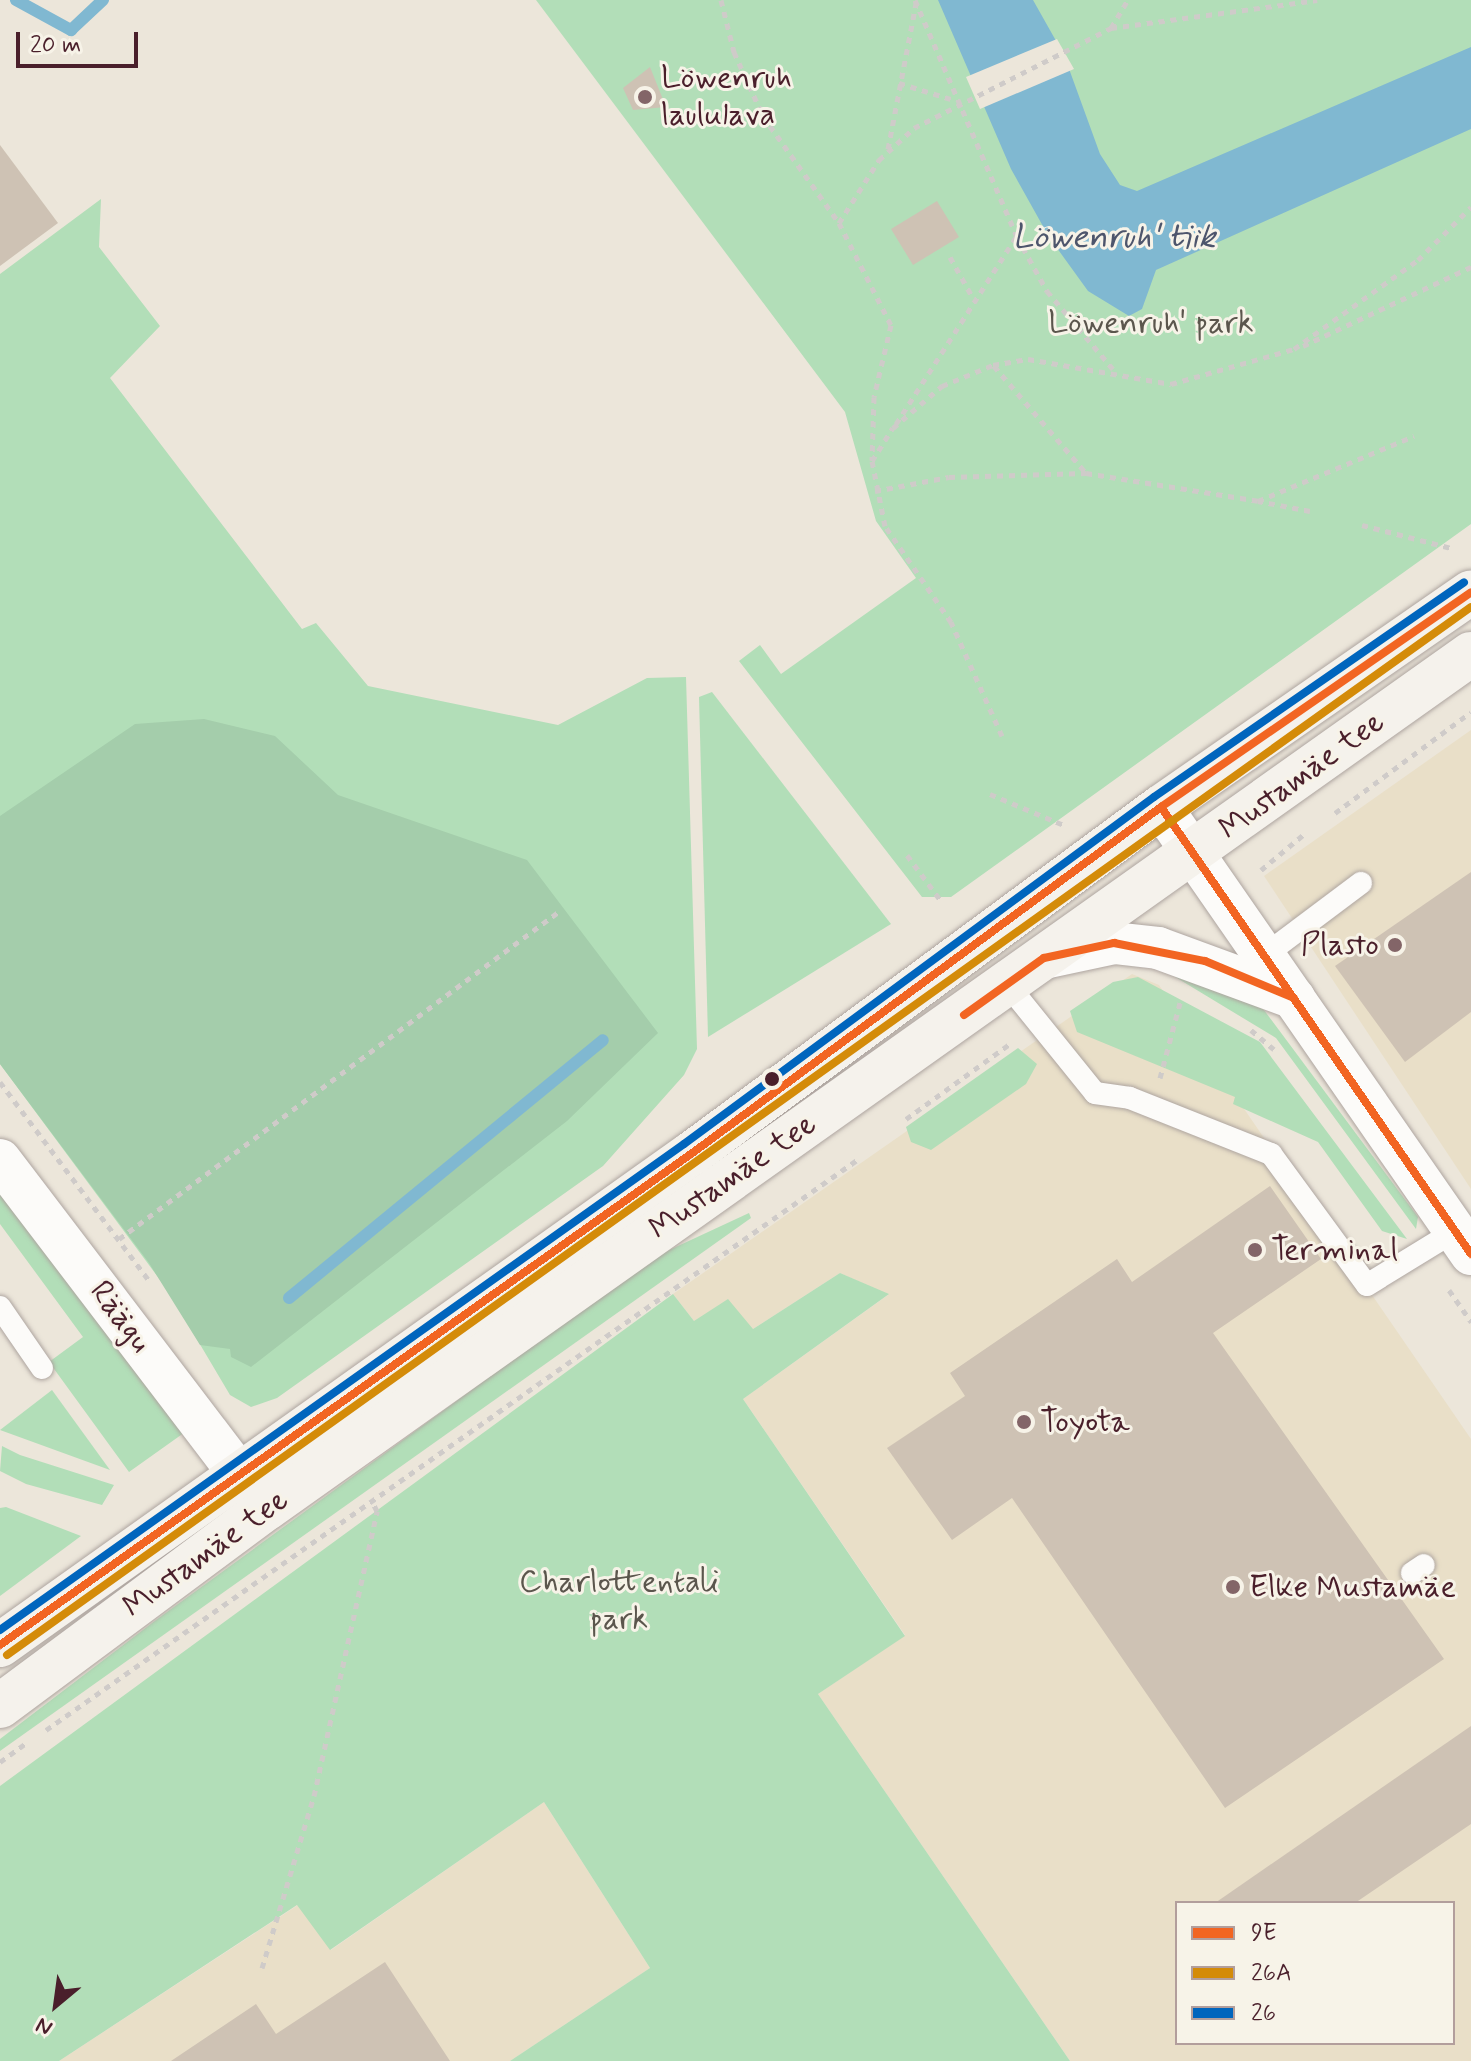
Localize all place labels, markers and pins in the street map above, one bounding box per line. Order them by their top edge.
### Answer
place label: Löwenruh laululava [661,60,792,135]
marker: Löwenruh laululava [636,88,654,106]
place label: Plasto [1301,926,1379,964]
marker: Plasto [1386,936,1404,954]
unlabelled marker [764,1071,780,1087]
place label: Terminal [1271,1231,1398,1269]
marker: Terminal [1246,1241,1264,1259]
place label: Toyota [1040,1403,1130,1441]
marker: Toyota [1015,1413,1033,1431]
place label: Elke Mustamäe [1249,1568,1455,1606]
marker: Elke Mustamäe [1224,1578,1242,1596]

